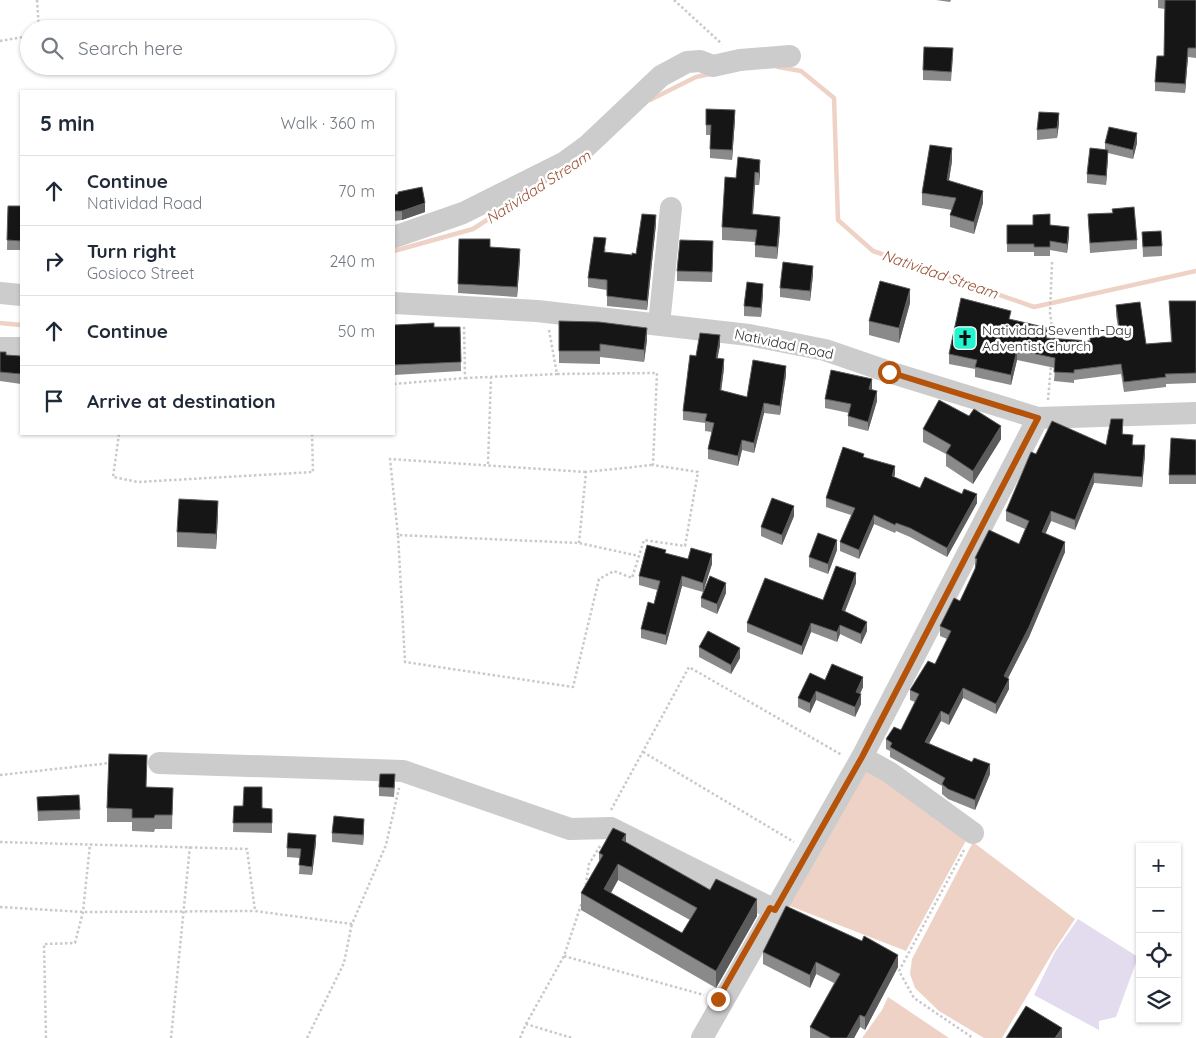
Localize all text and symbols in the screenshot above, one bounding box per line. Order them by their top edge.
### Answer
search box [20,20,395,75]
icon: search [38,34,66,62]
text: Search here [78,36,183,60]
text: 5 min [40,110,95,136]
text: Walk · 360 m [280,113,375,133]
water label: Natividad Stream [482,146,594,228]
text: Continue [87,169,168,193]
icon: ahead [40,177,68,205]
text: 70 m [338,181,375,201]
text: Natividad Road [87,193,202,213]
text: Turn right [87,239,176,263]
water label: Natividad Stream [880,245,1001,303]
icon: right [40,247,68,275]
text: 240 m [329,251,375,271]
text: Gosioco Street [87,263,194,283]
icon: ahead [40,317,68,345]
text: Continue [87,319,168,343]
text: 50 m [338,321,375,341]
place label: Natividad Seventh-Day Adventist Church [982,321,1132,355]
street label: Natividad Road [733,325,835,363]
church icon: Natividad Seventh-Day Adventist Church [952,325,978,351]
route start [878,361,901,384]
icon: arrive [40,387,68,415]
text: Arrive at destination [87,389,276,413]
map controls [1136,843,1181,1023]
button: + [1136,843,1181,888]
button: − [1136,888,1181,933]
button: locate [1136,933,1181,978]
button: layers [1136,978,1181,1023]
route end [707,988,730,1011]

